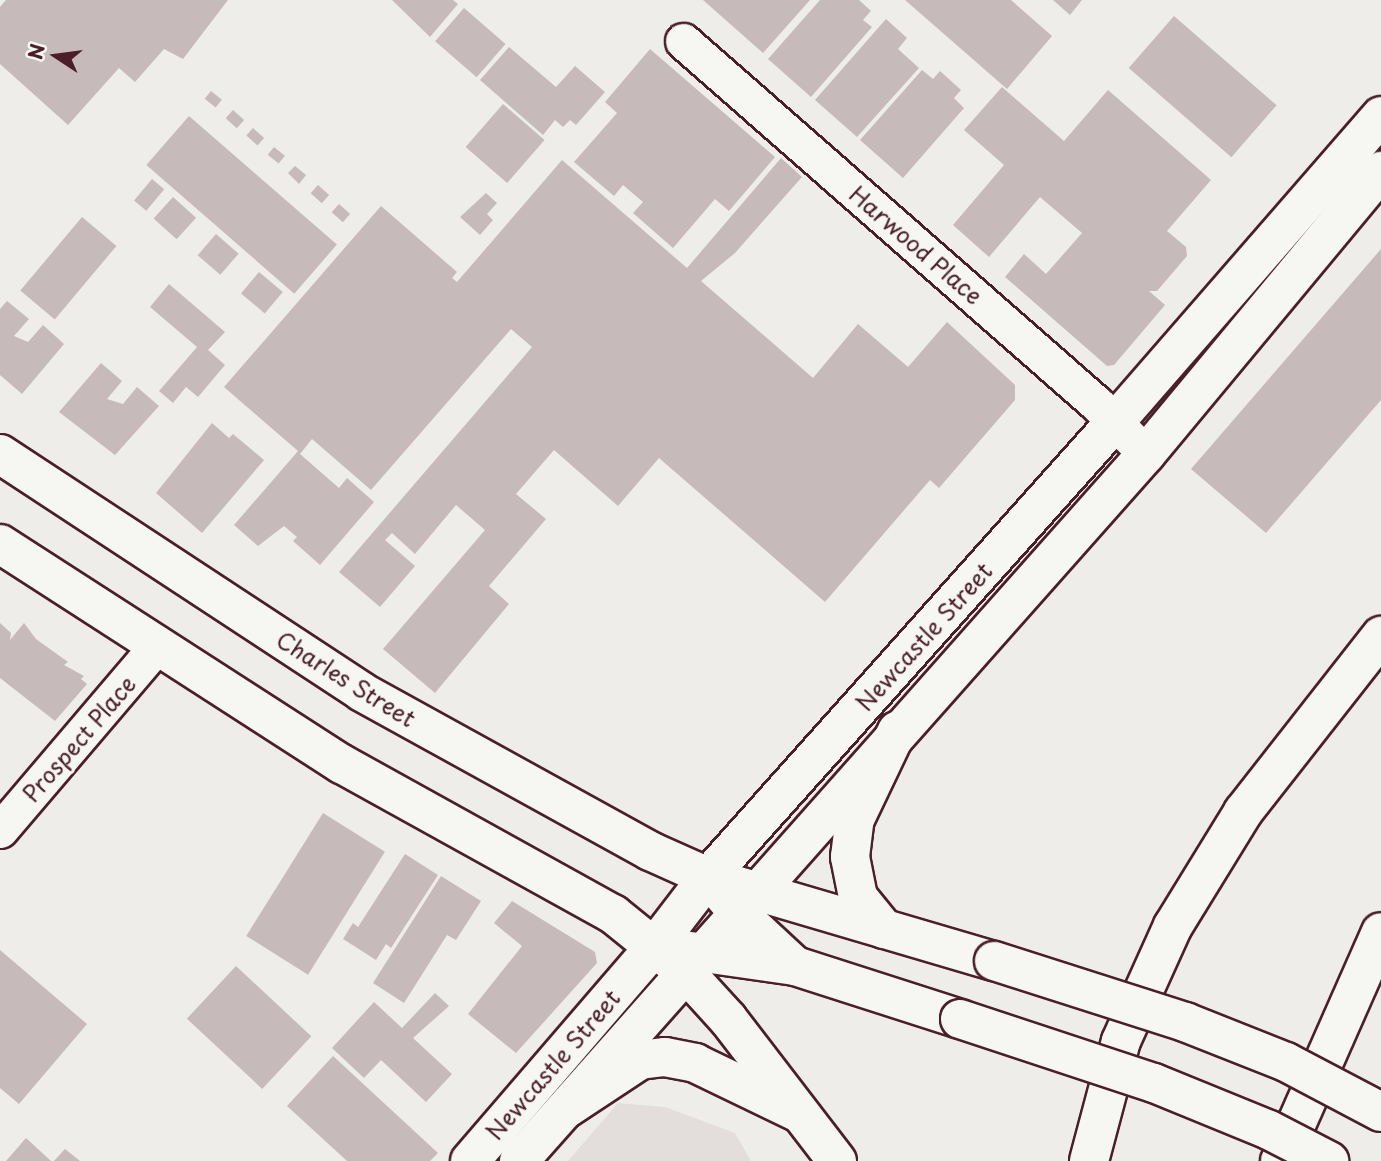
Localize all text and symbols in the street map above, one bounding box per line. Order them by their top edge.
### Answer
north arrow [21,21,91,91]
text: N [20,41,51,62]
street label: Harwood Place [844,180,988,310]
street label: Newcastle Street [850,557,998,717]
street label: Charles Street [271,625,421,733]
street label: Prospect Place [16,669,142,809]
street label: Newcastle Street [480,984,626,1146]

